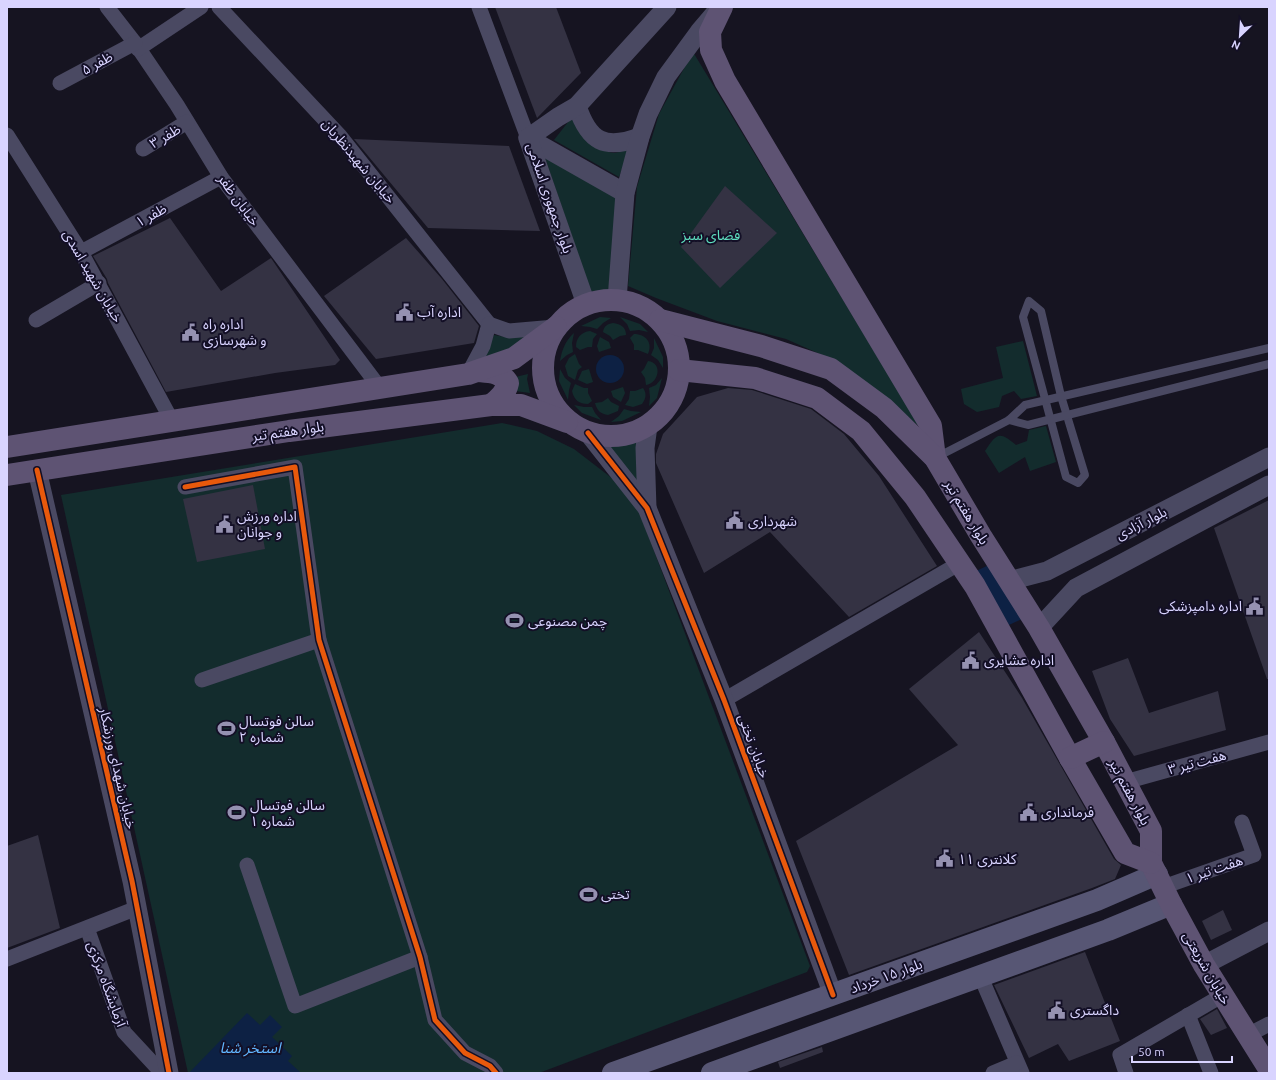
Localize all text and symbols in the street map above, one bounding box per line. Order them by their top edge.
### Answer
north arrow [1220,16,1260,56]
text: N [1230,38,1242,52]
street label: ظفر ۵ [79,48,116,79]
street label: خیابان شهیدنظریان [318,115,399,207]
street label: ظفر ۳ [147,121,184,152]
street label: بلوار جمهوری اسلامی [523,141,576,256]
street label: خیابان ظفر [213,170,263,230]
street label: ظفر ۱ [133,200,170,231]
street label: خیابان شهید اسدی [59,227,126,326]
park label: فضای سبز [681,227,740,244]
public building icon: اداره آب [394,302,414,322]
place label: اداره آب [417,304,461,321]
place label: اداره راه و شهرسازی [203,316,267,349]
public building icon: اداره راه و شهرسازی [180,322,200,342]
street label: بلوار هفتم تیر [250,418,326,447]
street label: بلوار هفتم تیر [938,476,993,549]
street label: بلوار آزادی [1113,503,1170,544]
place label: اداره ورزش و جوانان [237,508,297,541]
public building icon: شهرداری [725,511,745,531]
place label: شهرداری [748,513,797,530]
public building icon: اداره ورزش و جوانان [214,514,234,534]
public building icon: اداره دامپزشکی [1245,596,1265,616]
place label: اداره دامپزشکی [1159,598,1242,616]
sports icon: چمن مصنوعی [505,611,525,631]
place label: چمن مصنوعی [528,613,607,631]
public building icon: اداره عشایری [961,650,981,670]
place label: اداره عشایری [984,652,1054,669]
street label: خیابان شهدای ورزشکار [95,705,140,831]
street label: خیابان تختی [734,712,773,780]
place label: سالن فوتسال شماره ۲ [239,713,314,746]
sports icon: سالن فوتسال شماره ۲ [216,719,236,739]
street label: هفت تیر ۳ [1166,747,1228,778]
street label: بلوار هفتم تیر [1103,755,1154,829]
place label: سالن فوتسال شماره ۱ [250,797,325,830]
public building icon: فرمانداری [1018,802,1038,822]
sports icon: سالن فوتسال شماره ۱ [227,803,247,823]
place label: فرمانداری [1041,804,1094,821]
public building icon: کلانتری ۱۱ [935,849,955,869]
place label: کلانتری ۱۱ [958,851,1017,868]
street label: هفت تیر ۱ [1183,852,1245,887]
sports icon: تختی [578,884,598,904]
place label: تختی [601,886,630,903]
street label: خیابان شریعتی [1179,929,1234,1008]
street label: آزمایشگاه مرکزی [83,939,130,1030]
street label: بلوار ۱۵ خرداد [848,955,925,997]
public building icon: داگستری [1047,1000,1067,1020]
place label: داگستری [1070,1002,1119,1019]
scale bar [1132,1038,1232,1064]
water label: استخر شنا [219,1039,282,1057]
text: 50 m [1138,1045,1165,1058]

